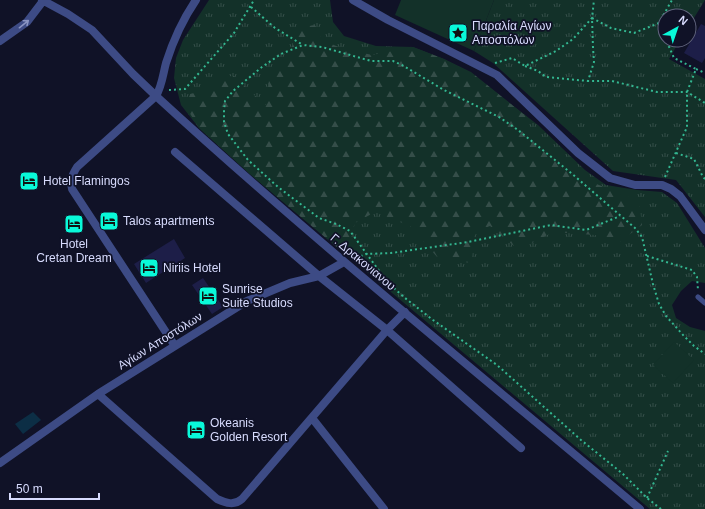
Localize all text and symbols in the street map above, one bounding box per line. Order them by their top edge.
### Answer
north arrow [657,8,697,48]
text: N [677,13,690,28]
one-way arrow [18,19,29,28]
place label: Παραλία Αγίων Αποστόλων [472,19,551,47]
place icon: Παραλία Αγίων Αποστόλων [447,22,469,44]
hotel icon: Hotel Flamingos [18,170,40,192]
place label: Hotel Flamingos [43,174,130,188]
hotel icon: Talos apartments [98,210,120,232]
hotel icon: Hotel Cretan Dream [63,213,85,235]
place label: Talos apartments [123,214,214,228]
street label: Γ. Δρακονιανου [328,231,398,293]
place label: Hotel Cretan Dream [36,237,112,265]
hotel icon: Niriis Hotel [138,257,160,279]
place label: Niriis Hotel [163,261,221,275]
place label: Sunrise Suite Studios [222,282,293,310]
hotel icon: Sunrise Suite Studios [197,285,219,307]
street label: Αγίων Αποστόλων [115,309,205,373]
place label: Okeanis Golden Resort [210,416,288,444]
hotel icon: Okeanis Golden Resort [185,419,207,441]
scale bar [10,475,99,501]
text: 50 m [16,482,43,496]

